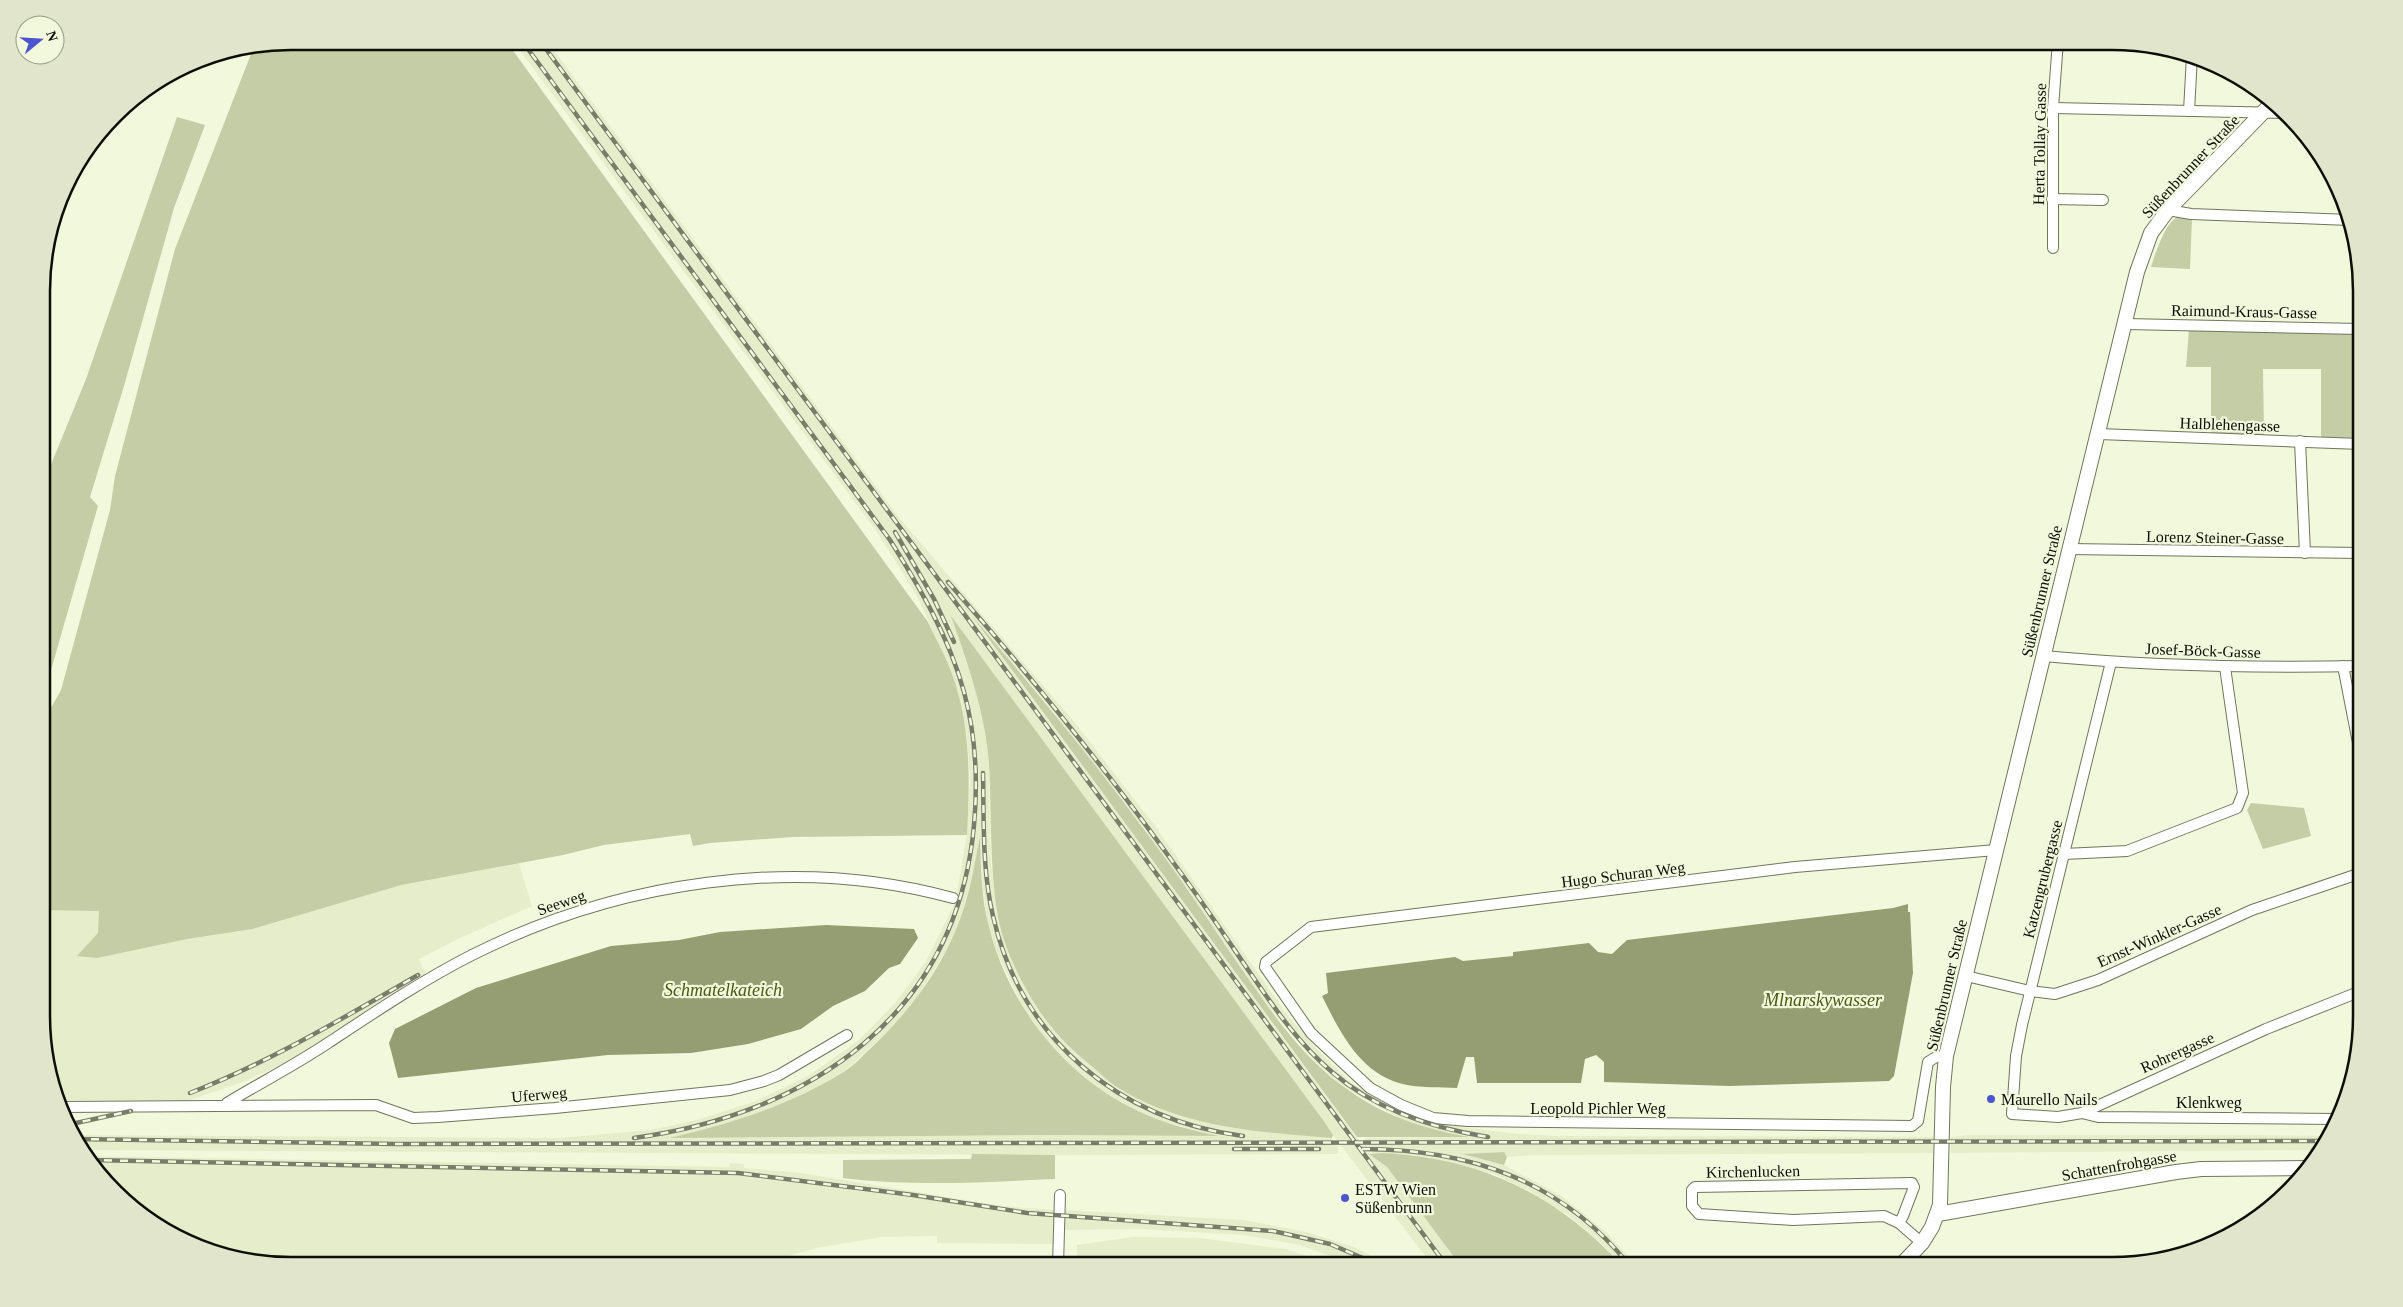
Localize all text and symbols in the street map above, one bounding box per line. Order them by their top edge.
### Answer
north arrow [15,15,65,65]
text: N [43,29,61,43]
street label: Herta Tollay Gasse [2030,83,2050,205]
street label: Süßenbrunner Straße [2138,111,2242,221]
street label: Raimund-Kraus-Gasse [2171,302,2317,321]
street label: Halblehengasse [2179,414,2280,436]
street label: Süßenbrunner Straße [2018,524,2065,659]
street label: Lorenz Steiner-Gasse [2146,528,2284,547]
street label: Josef-Böck-Gasse [2145,640,2261,661]
street label: Katzengrubergasse [2020,818,2066,940]
street label: Hugo Schuran Weg [1560,858,1686,892]
street label: Seeweg [535,886,588,920]
street label: Ernst-Winkler-Gasse [2094,900,2224,970]
street label: Süßenbrunner Straße [1923,918,1970,1053]
water label: Schmatelkateich [664,980,782,1000]
water label: Mlnarskywasser [1763,990,1883,1010]
street label: Rohrergasse [2138,1029,2217,1077]
street label: Uferweg [510,1084,568,1106]
place label: Maurello Nails [2001,1091,2097,1108]
marker: Maurello Nails [1985,1093,1997,1105]
street label: Klenkweg [2176,1094,2242,1112]
street label: Leopold Pichler Weg [1530,1100,1666,1118]
street label: Schattenfrohgasse [2060,1147,2178,1185]
street label: Kirchenlucken [1706,1162,1800,1181]
place label: ESTW Wien Süßenbrunn [1355,1181,1436,1216]
marker: ESTW Wien Süßenbrunn [1339,1192,1351,1204]

